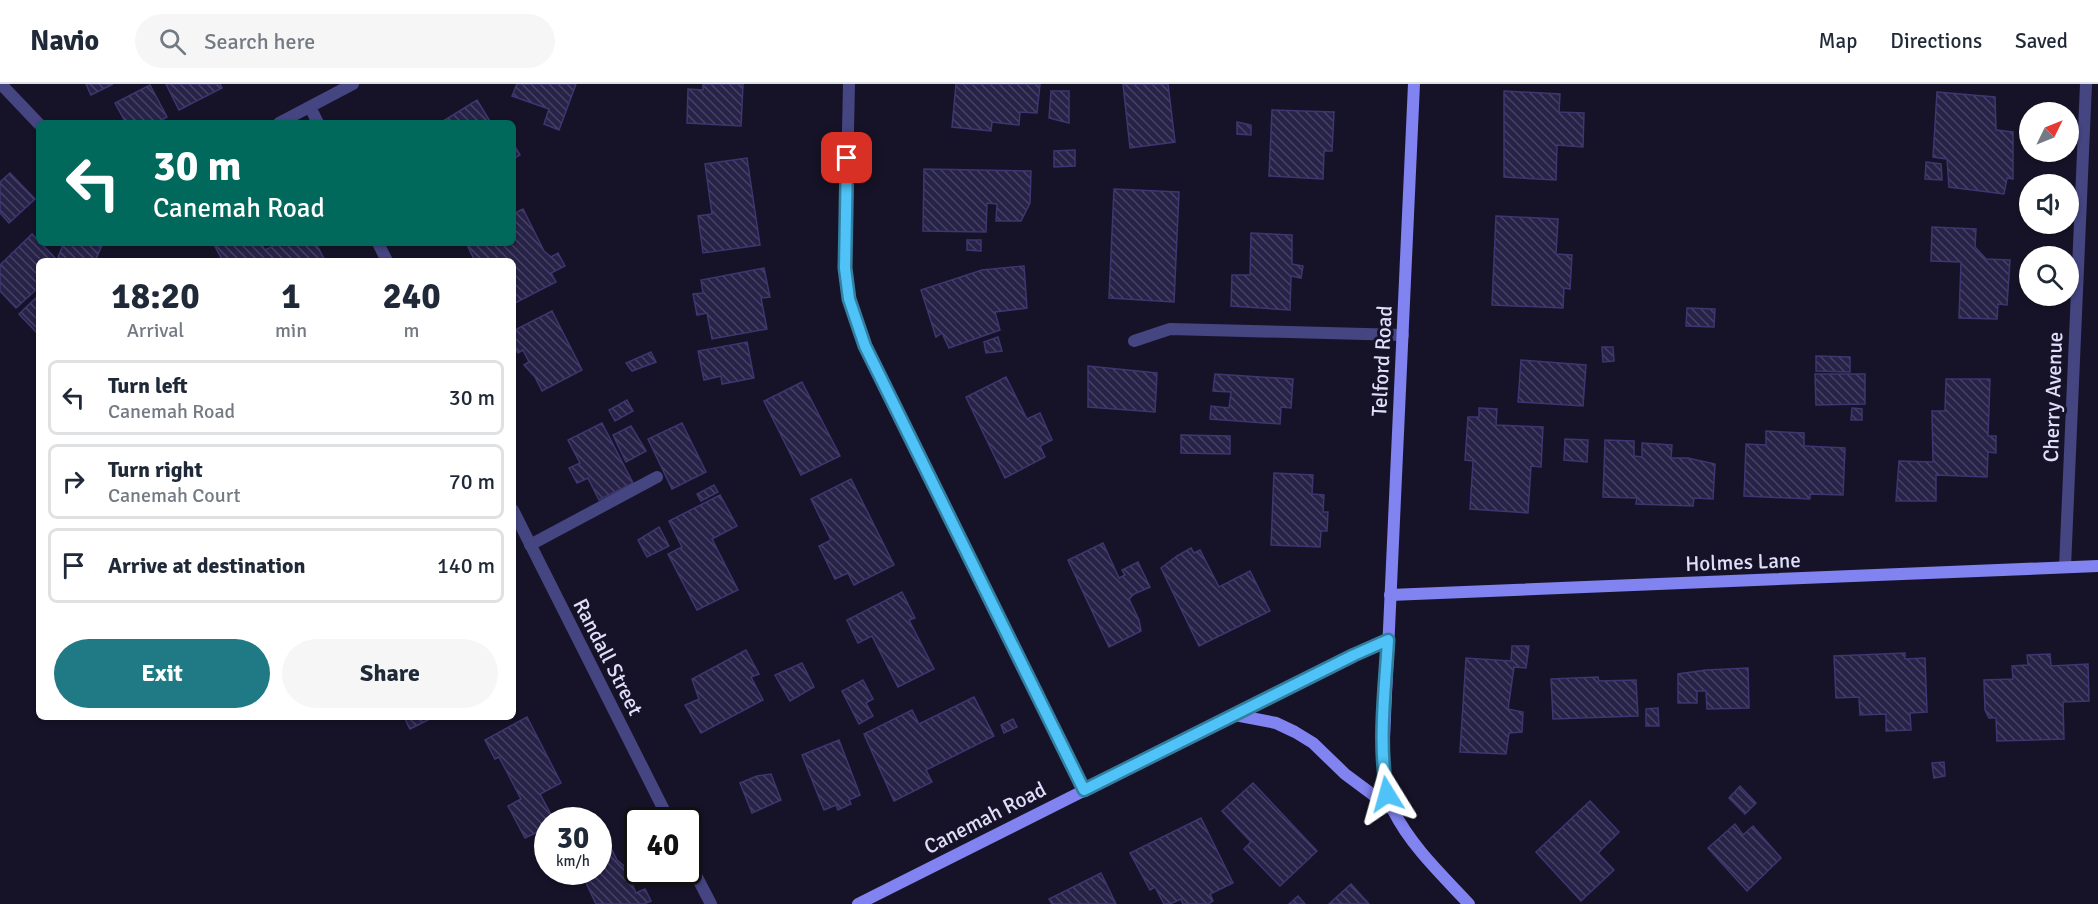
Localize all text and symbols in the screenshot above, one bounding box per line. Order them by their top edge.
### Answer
search box [135,14,555,68]
text: Navio [30,24,99,58]
icon: search [156,25,189,58]
text: Search here [204,28,315,55]
text: Map [1819,28,1857,54]
text: Directions [1890,28,1982,54]
text: Saved [2015,28,2068,54]
north arrow [2019,102,2079,162]
map controls [2019,102,2079,306]
pin [821,132,872,183]
text: 30 m [153,141,242,192]
icon: arrive [830,141,863,174]
icon: left [54,144,132,222]
button: sound [2019,174,2079,234]
text: Canemah Road [153,192,325,225]
button: search [2019,246,2079,306]
text: 18:20 [111,274,200,319]
text: 1 [281,274,301,319]
text: 240 [382,274,441,319]
street label: Telford Road [1366,305,1398,417]
text: Arrival [127,318,184,343]
text: min [275,318,307,343]
text: m [404,318,420,343]
street label: Cherry Avenue [2038,331,2068,463]
text: Turn left [108,372,188,399]
icon: left [57,381,90,414]
text: 30 m [449,384,495,411]
text: Canemah Road [108,399,235,424]
text: Turn right [108,456,203,483]
icon: right [57,465,90,498]
text: 70 m [449,468,495,495]
text: Canemah Court [108,483,240,508]
street label: Holmes Lane [1685,547,1801,577]
icon: arrive [57,549,90,582]
text: Arrive at destination [108,552,305,579]
text: 140 m [437,552,495,579]
street label: Randall Street [567,594,649,720]
button: Exit [54,639,270,708]
button: Share [282,639,498,708]
position arrow [1355,762,1419,826]
street label: Canemah Road [920,776,1050,860]
speed limit sign: 40 [624,807,702,885]
text: 30 [557,820,589,857]
text: km/h [556,852,590,870]

